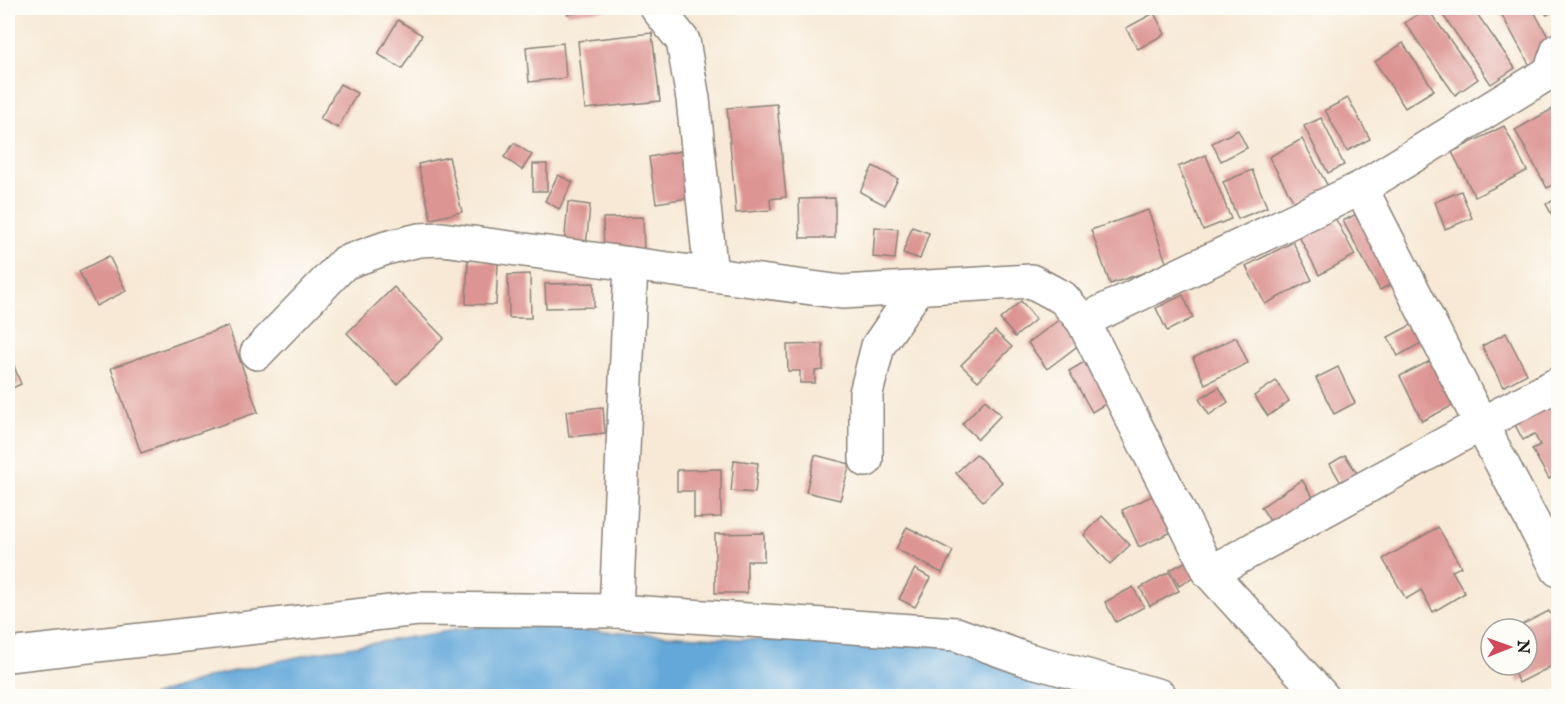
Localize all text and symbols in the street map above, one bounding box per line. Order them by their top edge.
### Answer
north arrow [1479,617,1539,677]
text: N [1512,639,1532,654]

